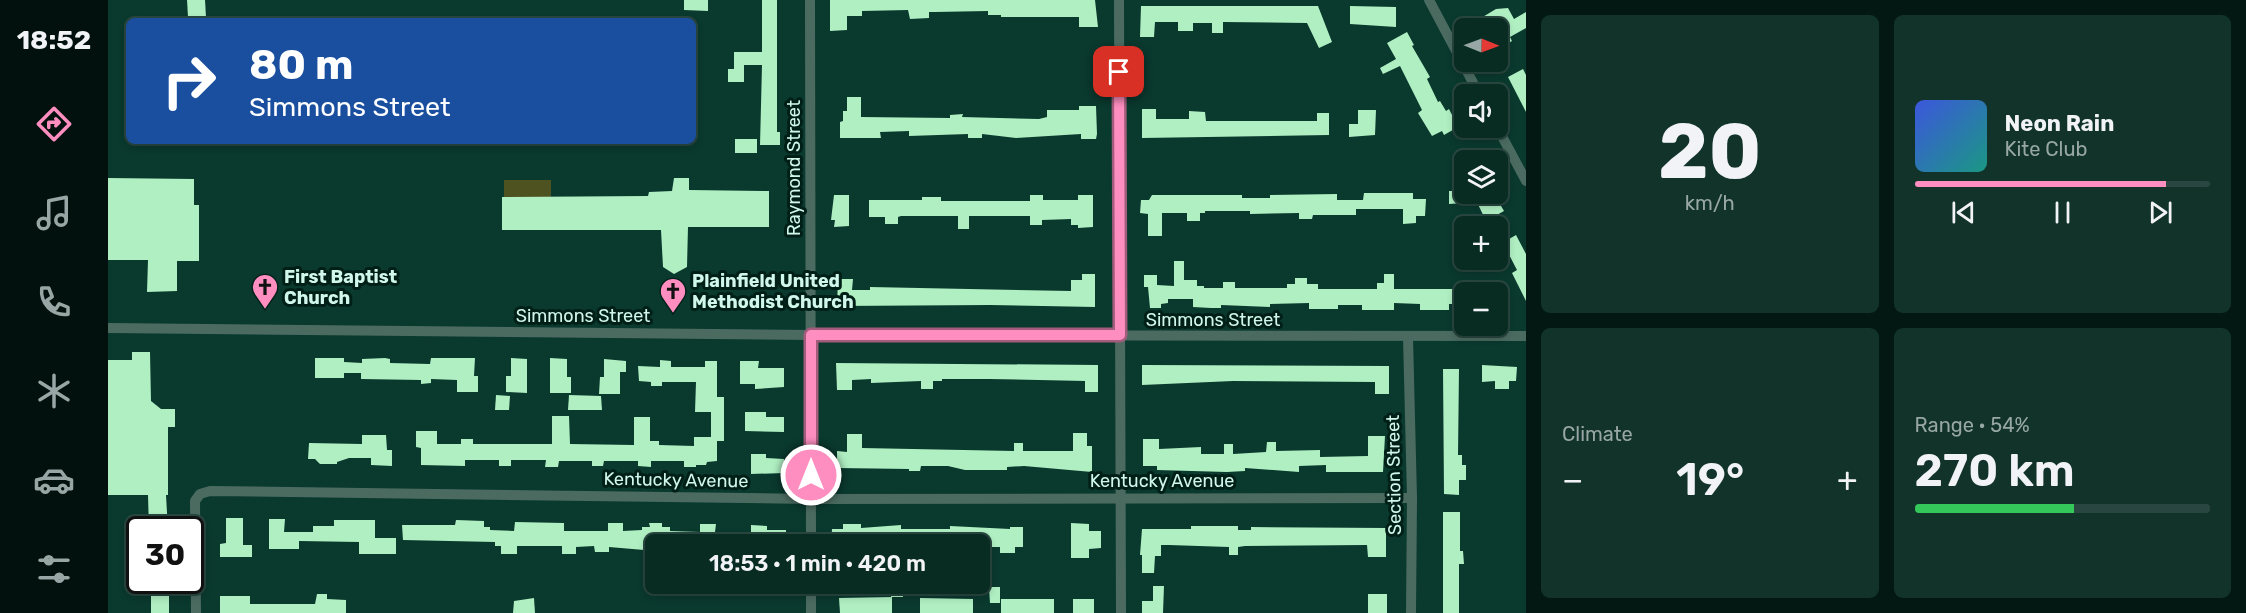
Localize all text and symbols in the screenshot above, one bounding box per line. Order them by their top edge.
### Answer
north arrow [1454,18,1508,72]
map controls [1454,18,1508,336]
text: 18:52 [17,24,91,56]
text: 80 m [249,40,353,90]
icon: right [150,42,228,120]
pin [1093,46,1144,97]
icon: arrive [1102,55,1135,88]
button: sound [1454,84,1508,138]
text: Simmons Street [249,91,451,123]
street label: Raymond Street [783,100,805,236]
icon: directions [33,103,75,145]
text: 20 [1658,105,1762,198]
text: Neon Rain [2005,110,2114,137]
text: Kite Club [2005,137,2087,161]
button: layers [1454,150,1508,204]
text: km/h [1685,191,1735,215]
icon: music [33,192,75,234]
icon: previous [1947,196,1980,229]
icon: pause [2046,196,2079,229]
icon: next [2144,196,2177,229]
button: + [1454,216,1508,270]
place label: First Baptist Church [284,266,397,309]
place label: Plainfield United Methodist Church [692,270,854,313]
church icon: First Baptist Church [250,272,280,310]
church icon: Plainfield United Methodist Church [658,276,688,314]
icon: phone [33,281,75,323]
button: − [1454,282,1508,336]
street label: Simmons Street [516,305,650,327]
street label: Simmons Street [1146,309,1280,331]
icon: climate [33,370,75,412]
text: Range · 54% [1915,413,2030,437]
street label: Section Street [1382,415,1406,535]
text: Climate [1562,422,1633,446]
position arrow [779,443,843,507]
text: 270 km [1915,444,2075,497]
text: 19° [1676,453,1744,506]
icon: car [33,459,75,501]
text: − [1562,460,1583,499]
text: + [1837,460,1857,499]
street label: Kentucky Avenue [603,468,749,492]
street label: Kentucky Avenue [1090,470,1234,492]
speed limit sign: 30 [126,516,204,594]
icon: filters [33,548,75,590]
text: 18:53 · 1 min · 420 m [709,550,926,577]

